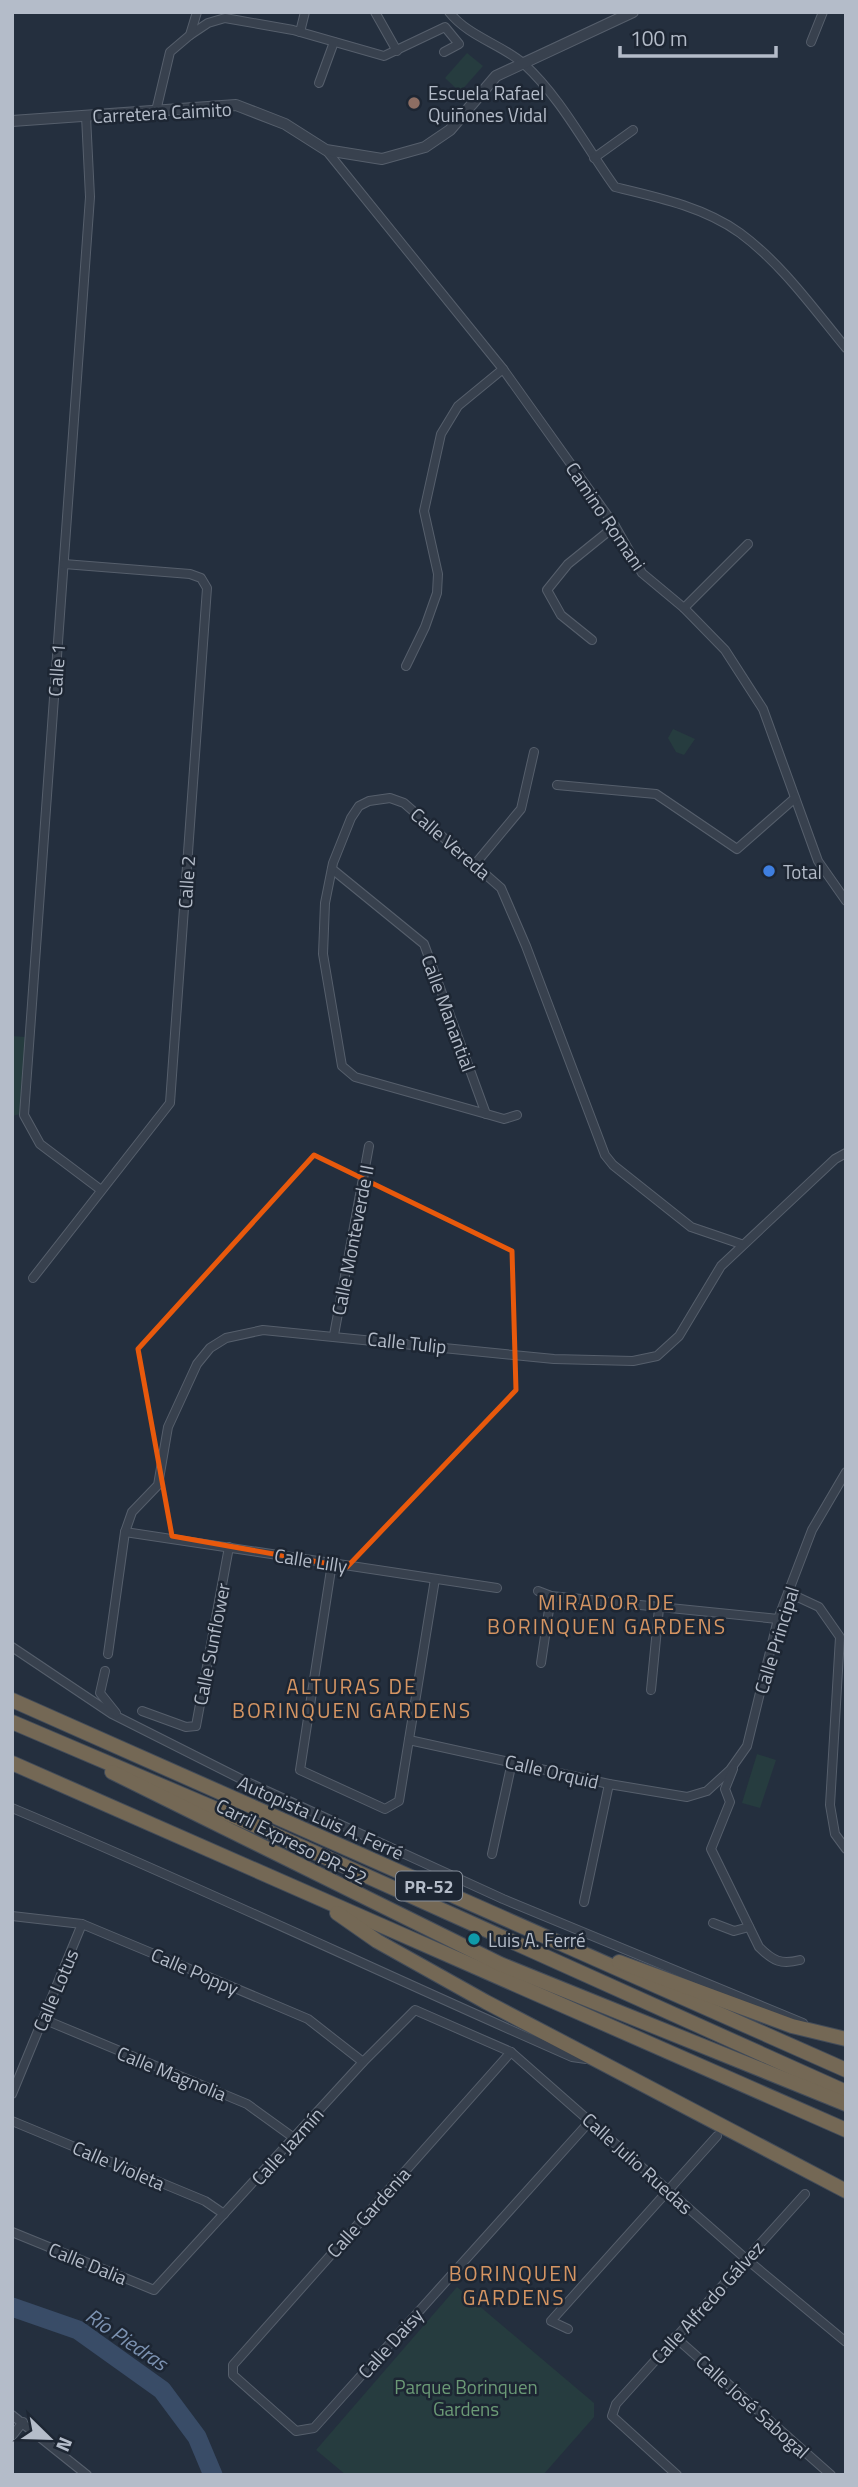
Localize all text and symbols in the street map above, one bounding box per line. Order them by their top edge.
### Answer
scale bar [620,14,776,58]
text: 100 m [630,22,687,54]
place label: Escuela Rafael Quiñones Vidal [428,78,547,129]
street label: Carretera Caimito [92,94,232,130]
marker: Escuela Rafael Quiñones Vidal [406,95,422,111]
street label: Camino Romani [559,456,653,576]
street label: Calle 1 [40,643,72,697]
street label: Calle Vereda [405,800,498,886]
street label: Calle 2 [170,855,202,909]
place label: Total [783,857,822,886]
marker: Total [761,863,777,879]
street label: Calle Manantial [414,950,484,1076]
street label: Calle Monteverde II [323,1162,381,1318]
street label: Calle Tulip [366,1323,448,1361]
street label: Calle Lilly [272,1540,350,1580]
street label: Calle Sunflower [185,1580,237,1708]
street label: Calle Principal [746,1583,806,1697]
district label: MIRADOR DE BORINQUEN GARDENS [487,1586,727,1642]
district label: ALTURAS DE BORINQUEN GARDENS [232,1670,472,1726]
street label: Calle Orquid [502,1746,602,1796]
street label: Autopista Luis A. Ferré [233,1767,409,1867]
street label: Carril Expreso PR-52 [211,1790,373,1892]
road number: PR-52 [396,1872,462,1900]
place label: Luis A. Ferré [488,1925,586,1954]
marker: Luis A. Ferré [466,1931,482,1947]
street label: Calle Poppy [147,1940,243,2002]
street label: Calle Lotus [25,1944,85,2036]
street label: Calle Magnolia [113,2038,232,2108]
street label: Calle Jazmín [244,2101,330,2191]
street label: Calle Julio Ruedas [576,2105,700,2221]
street label: Calle Violeta [68,2133,170,2198]
street label: Calle Gardenia [319,2160,417,2264]
street label: Calle Dalia [44,2234,132,2292]
street label: Calle Alfredo Gálvez [644,2234,770,2370]
district label: BORINQUEN GARDENS [449,2257,579,2313]
water label: Río Piedras [79,2300,176,2379]
street label: Calle Daisy [350,2301,430,2385]
street label: Calle José Sabogal [690,2347,816,2465]
park label: Parque Borinquen Gardens [394,2372,538,2423]
north arrow [14,2403,84,2473]
text: N [49,2433,81,2457]

